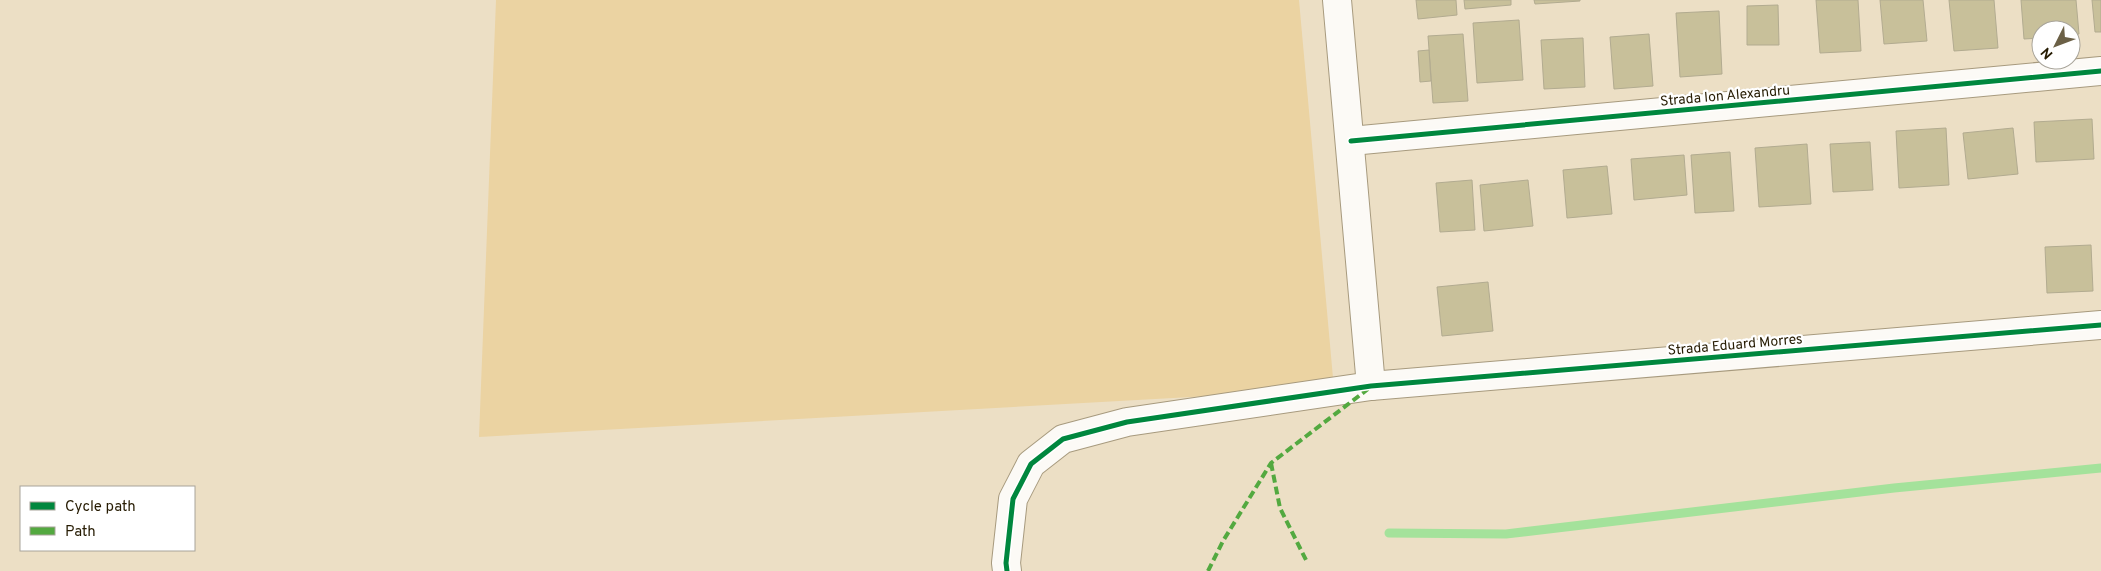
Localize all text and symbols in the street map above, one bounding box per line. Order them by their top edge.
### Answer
north arrow [2031,20,2081,70]
text: N [2038,43,2057,62]
street label: Strada Ion Alexandru [1659,82,1791,111]
street label: Strada Eduard Morres [1667,331,1803,360]
legend [20,486,195,551]
text: Cycle path [65,498,136,517]
text: Path [65,523,96,542]

